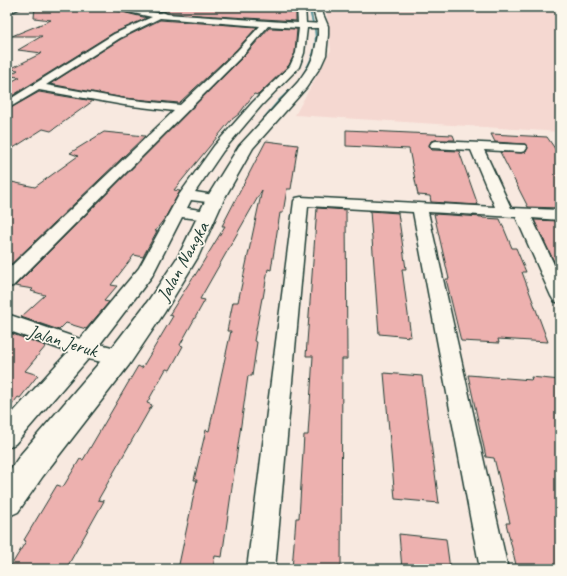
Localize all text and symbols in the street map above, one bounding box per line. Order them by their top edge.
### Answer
street label: Jalan Nangka [151,216,215,306]
street label: Jalan Jeruk [24,319,102,363]

